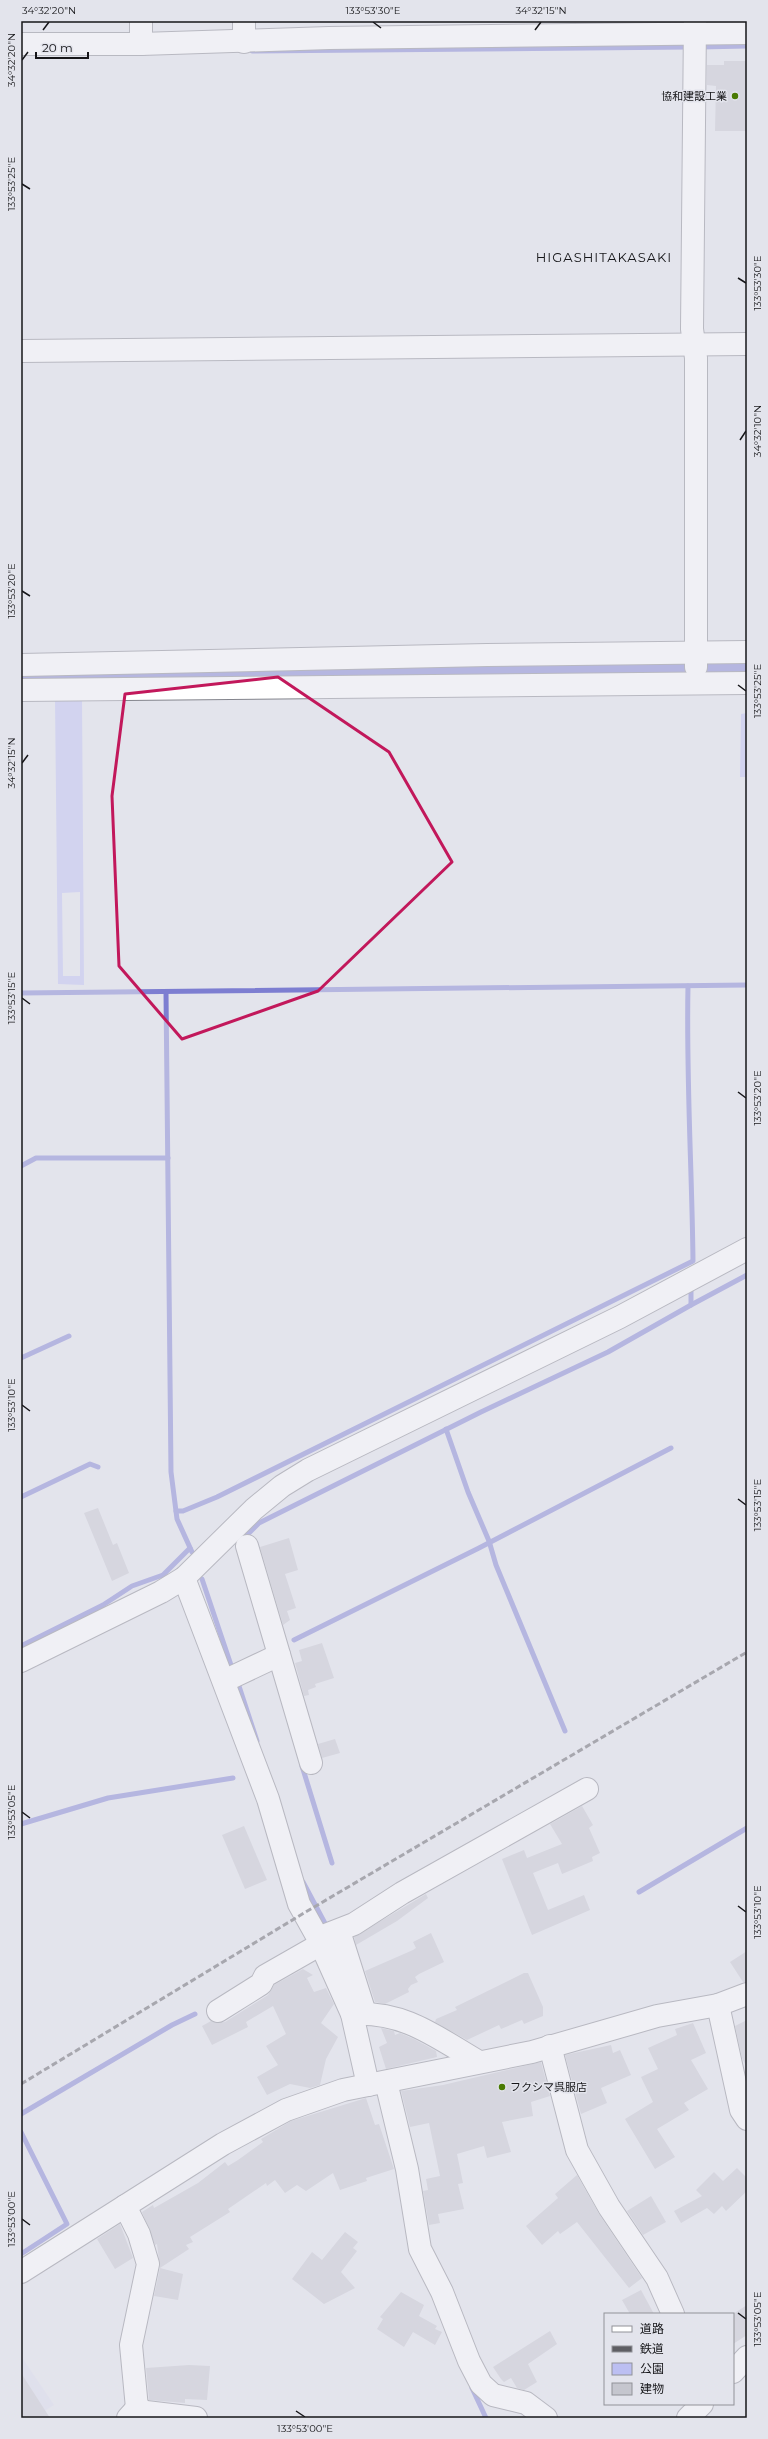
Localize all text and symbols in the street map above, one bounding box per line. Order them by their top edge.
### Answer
text: 34°32'20"N [22,4,76,17]
text: 133°53'30"E [345,4,401,17]
text: 34°32'15"N [515,4,567,17]
text: 34°32'20"N [5,33,18,87]
scale bar [36,34,88,60]
text: 20 m [42,40,73,55]
place label: 協和建設工業 [661,89,727,103]
marker: 協和建設工業 [730,91,740,101]
text: 133°53'25"E [5,157,18,211]
district label: HIGASHITAKASAKI [536,249,672,265]
text: 133°53'30"E [751,255,764,311]
text: 34°32'10"N [751,405,764,457]
text: 133°53'20"E [5,563,18,619]
text: 133°53'25"E [751,664,764,718]
text: 34°32'15"N [5,737,18,789]
text: 133°53'15"E [5,972,18,1024]
text: 133°53'20"E [751,1070,764,1126]
text: 133°53'10"E [5,1378,18,1432]
text: 133°53'15"E [751,1479,764,1531]
text: 133°53'05"E [5,1784,18,1839]
text: 133°53'10"E [751,1885,764,1939]
place label: フクシマ呉服店 [510,2080,587,2094]
marker: フクシマ呉服店 [497,2082,507,2092]
text: 133°53'00"E [5,2191,18,2247]
text: 133°53'05"E [751,2291,764,2346]
legend [604,2313,734,2405]
text: 道路 [640,2321,664,2336]
text: 鉄道 [640,2341,664,2356]
text: 公園 [640,2361,664,2376]
text: 建物 [640,2381,664,2396]
text: 133°53'00"E [277,2422,333,2435]

